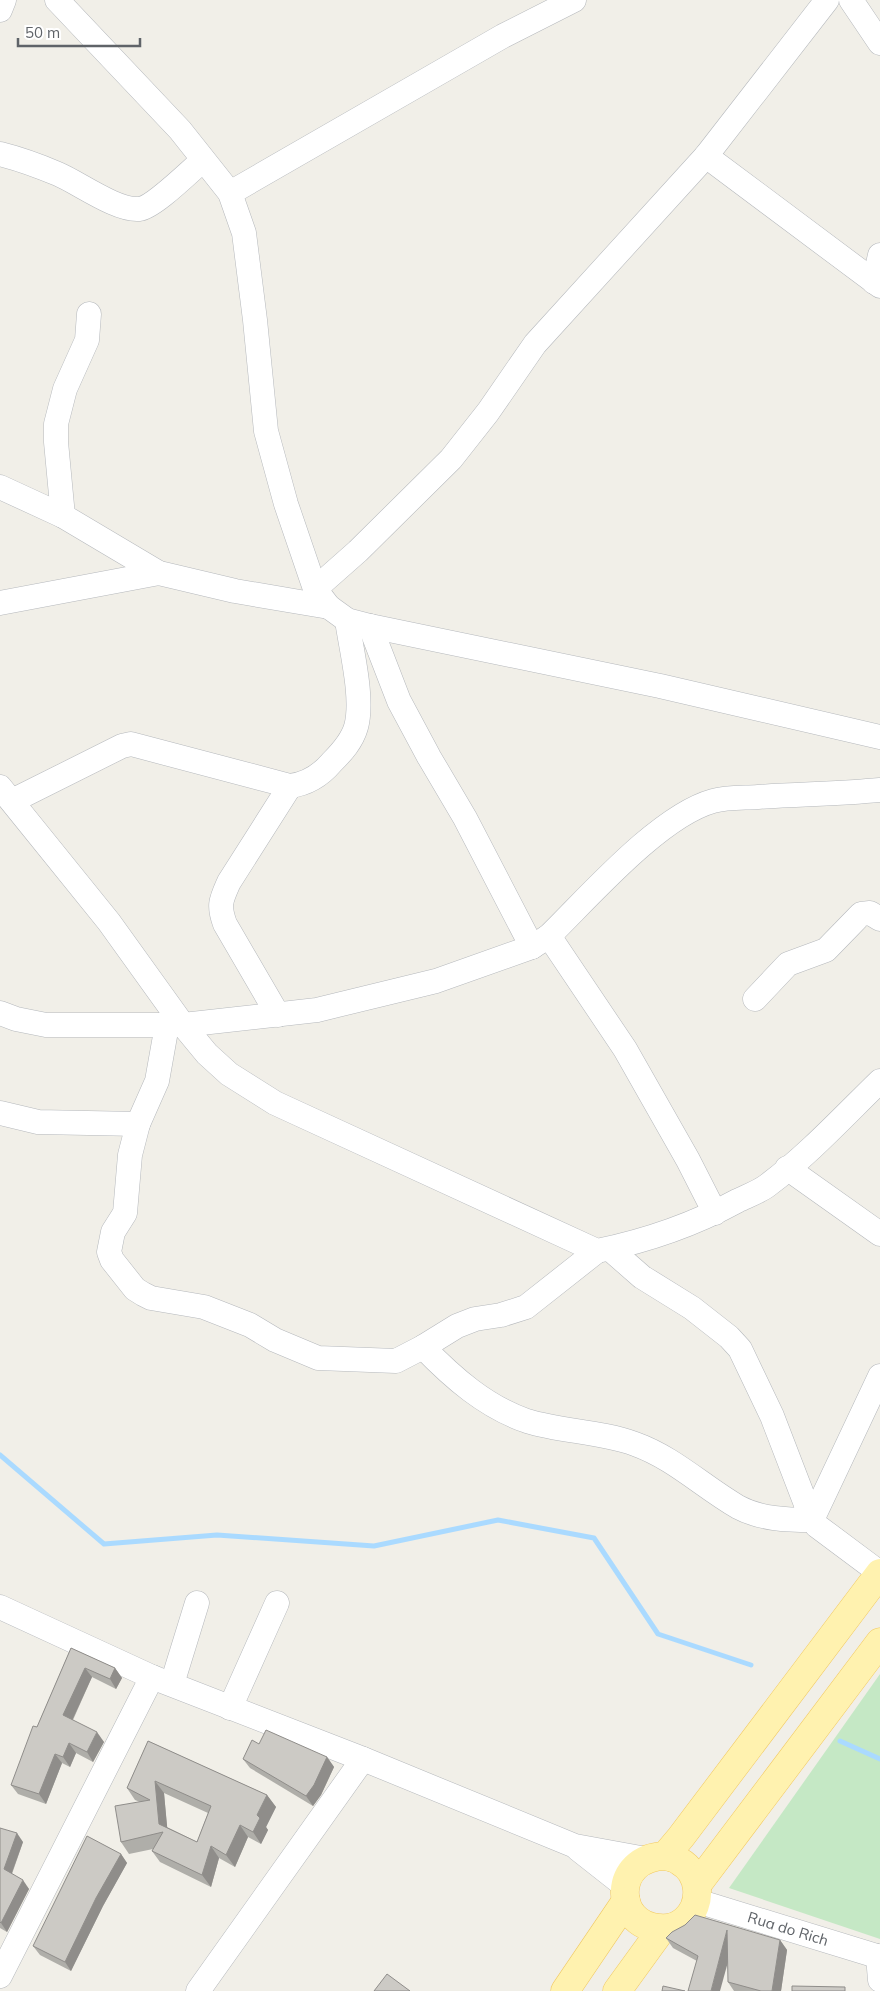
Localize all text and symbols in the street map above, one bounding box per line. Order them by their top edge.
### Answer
scale bar [18,15,140,47]
text: 50 m [25,23,60,42]
street label: Rua do Rich [745,1907,831,1950]

